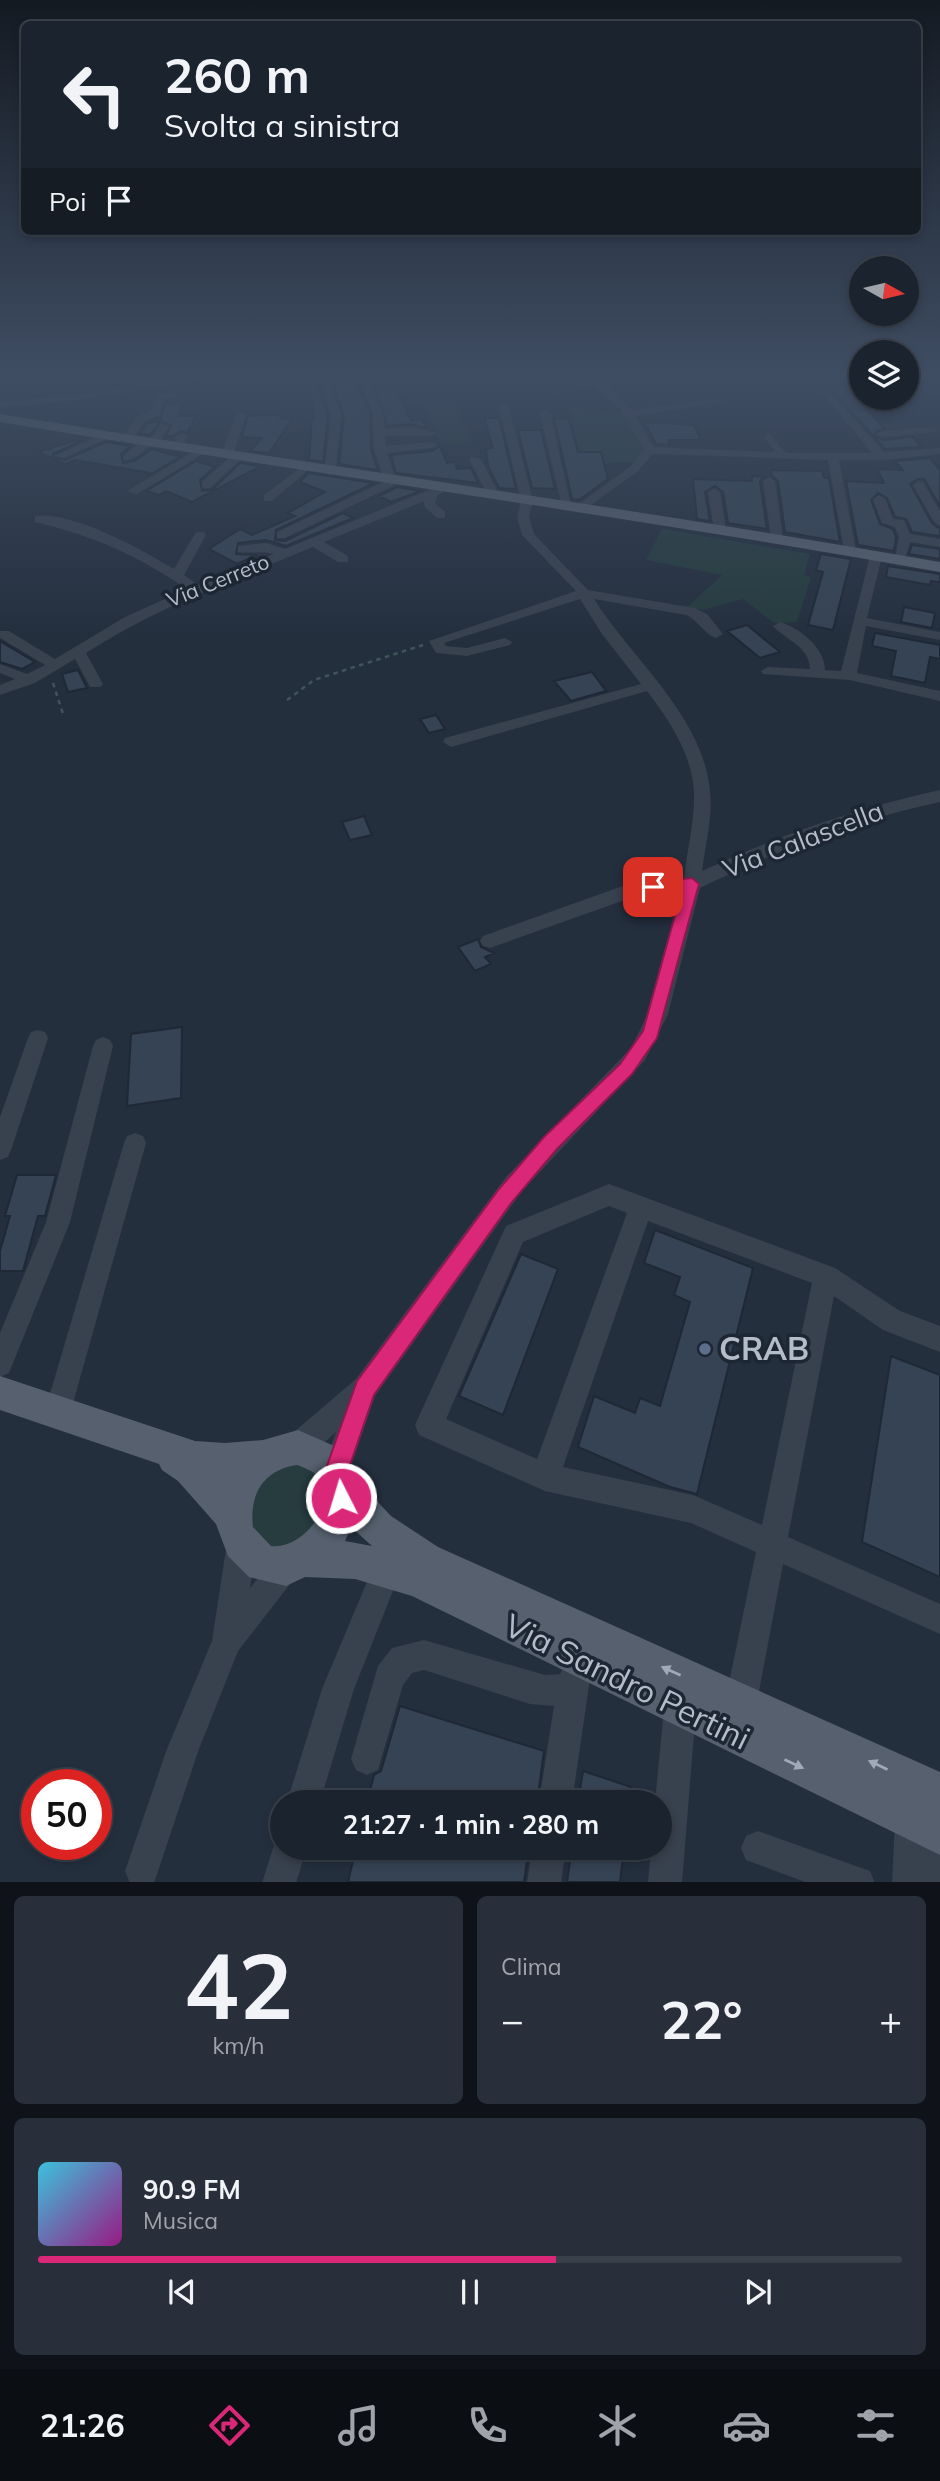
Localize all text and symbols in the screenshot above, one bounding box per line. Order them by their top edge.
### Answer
text: 260 m [164,44,310,105]
icon: left [49,49,140,140]
text: Svolta a sinistra [164,105,400,145]
icon: arrive [100,182,138,220]
text: Poi [49,185,86,218]
north arrow [849,256,919,326]
map controls [849,256,919,410]
button: layers [849,340,919,410]
street label: Via Cerreto [162,548,273,612]
street label: Via Calascella [718,794,888,885]
pin [623,857,683,917]
icon: arrive [634,868,672,906]
place label: CRAB [719,1328,809,1368]
marker: CRAB [697,1341,713,1357]
position arrow [304,1461,378,1535]
street label: Via Sandro Pertini [498,1604,757,1758]
one-way arrow [661,1665,682,1676]
one-way arrow [784,1758,804,1769]
one-way arrow [868,1760,888,1771]
speed limit sign: 50 [21,1769,112,1860]
text: 21:27 · 1 min · 280 m [343,1808,599,1841]
text: 42 [184,1928,293,2042]
text: Clima [501,1952,562,1981]
text: 22° [660,1987,743,2052]
text: − [501,1996,524,2044]
text: + [879,1996,902,2044]
text: km/h [212,2031,265,2060]
text: 90.9 FM [143,2173,241,2206]
text: Musica [143,2206,218,2235]
icon: previous [163,2273,201,2311]
icon: pause [451,2273,489,2311]
icon: next [739,2273,777,2311]
icon: directions [205,2401,254,2450]
icon: music [334,2401,383,2450]
icon: phone [463,2401,512,2450]
icon: climate [593,2401,642,2450]
icon: car [722,2401,771,2450]
icon: filters [851,2401,900,2450]
text: 21:26 [40,2405,125,2445]

